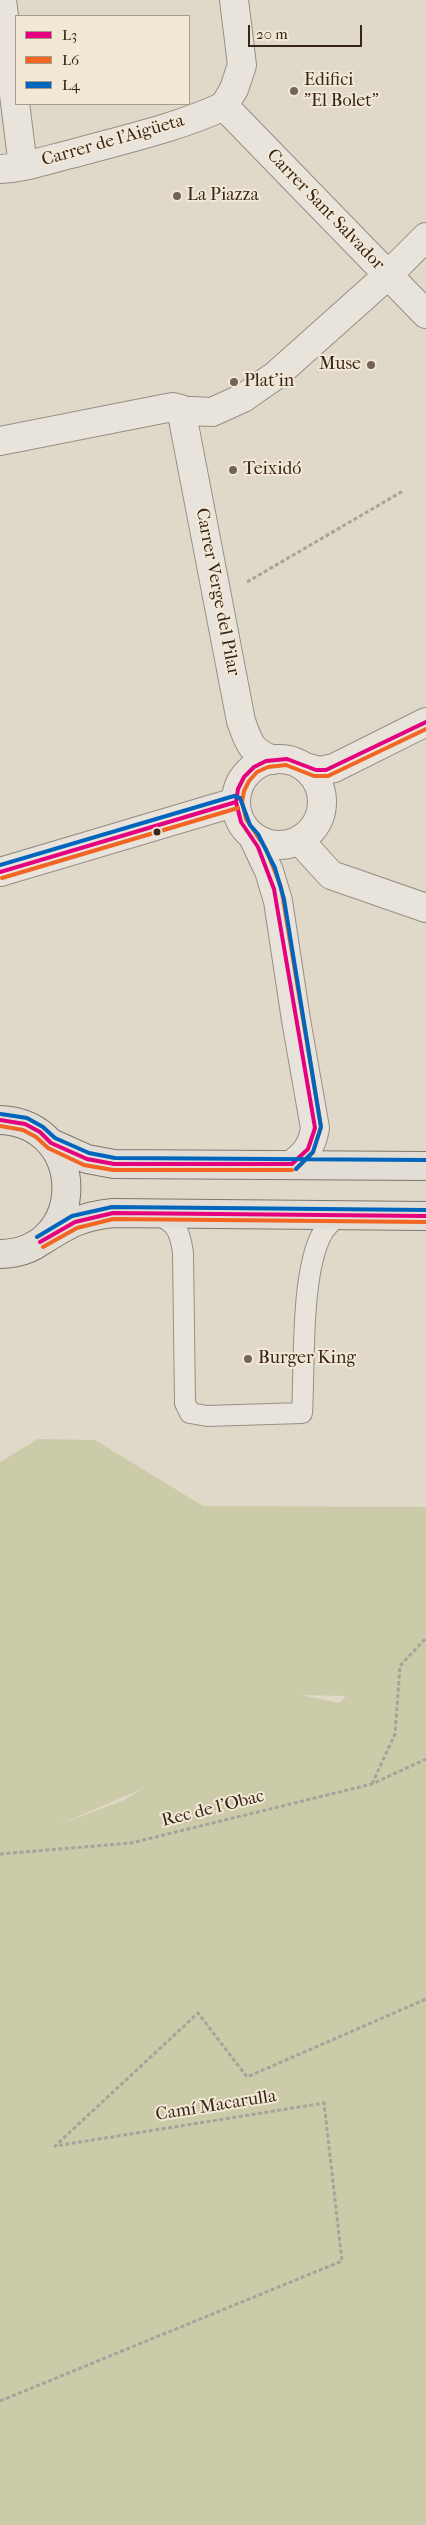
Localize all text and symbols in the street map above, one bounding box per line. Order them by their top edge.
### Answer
legend [15,15,190,105]
scale bar [251,15,365,47]
text: 20 m [256,25,288,43]
text: L3 [62,26,77,44]
text: L6 [62,51,79,69]
place label: Edifici "El Bolet" [304,70,379,112]
text: L4 [62,76,80,94]
marker: Edifici "El Bolet" [288,85,300,97]
street label: Carrer de l'Aigüeta [39,110,187,172]
street label: Carrer Sant Salvador [262,145,388,275]
place label: La Piazza [187,185,259,207]
marker: La Piazza [171,190,183,202]
place label: Muse [319,354,361,376]
marker: Muse [365,359,377,371]
place label: Plat’in [244,371,294,393]
marker: Plat’in [228,376,240,388]
place label: Teixidó [243,459,301,481]
marker: Teixidó [227,464,239,476]
street label: Carrer Verge del Pilar [190,506,244,678]
unlabelled marker [152,827,162,837]
place label: Burger King [258,1348,356,1370]
marker: Burger King [242,1353,254,1365]
street label: Rec de l'Obac [160,1786,266,1832]
street label: Camí Macarulla [154,2086,278,2126]

